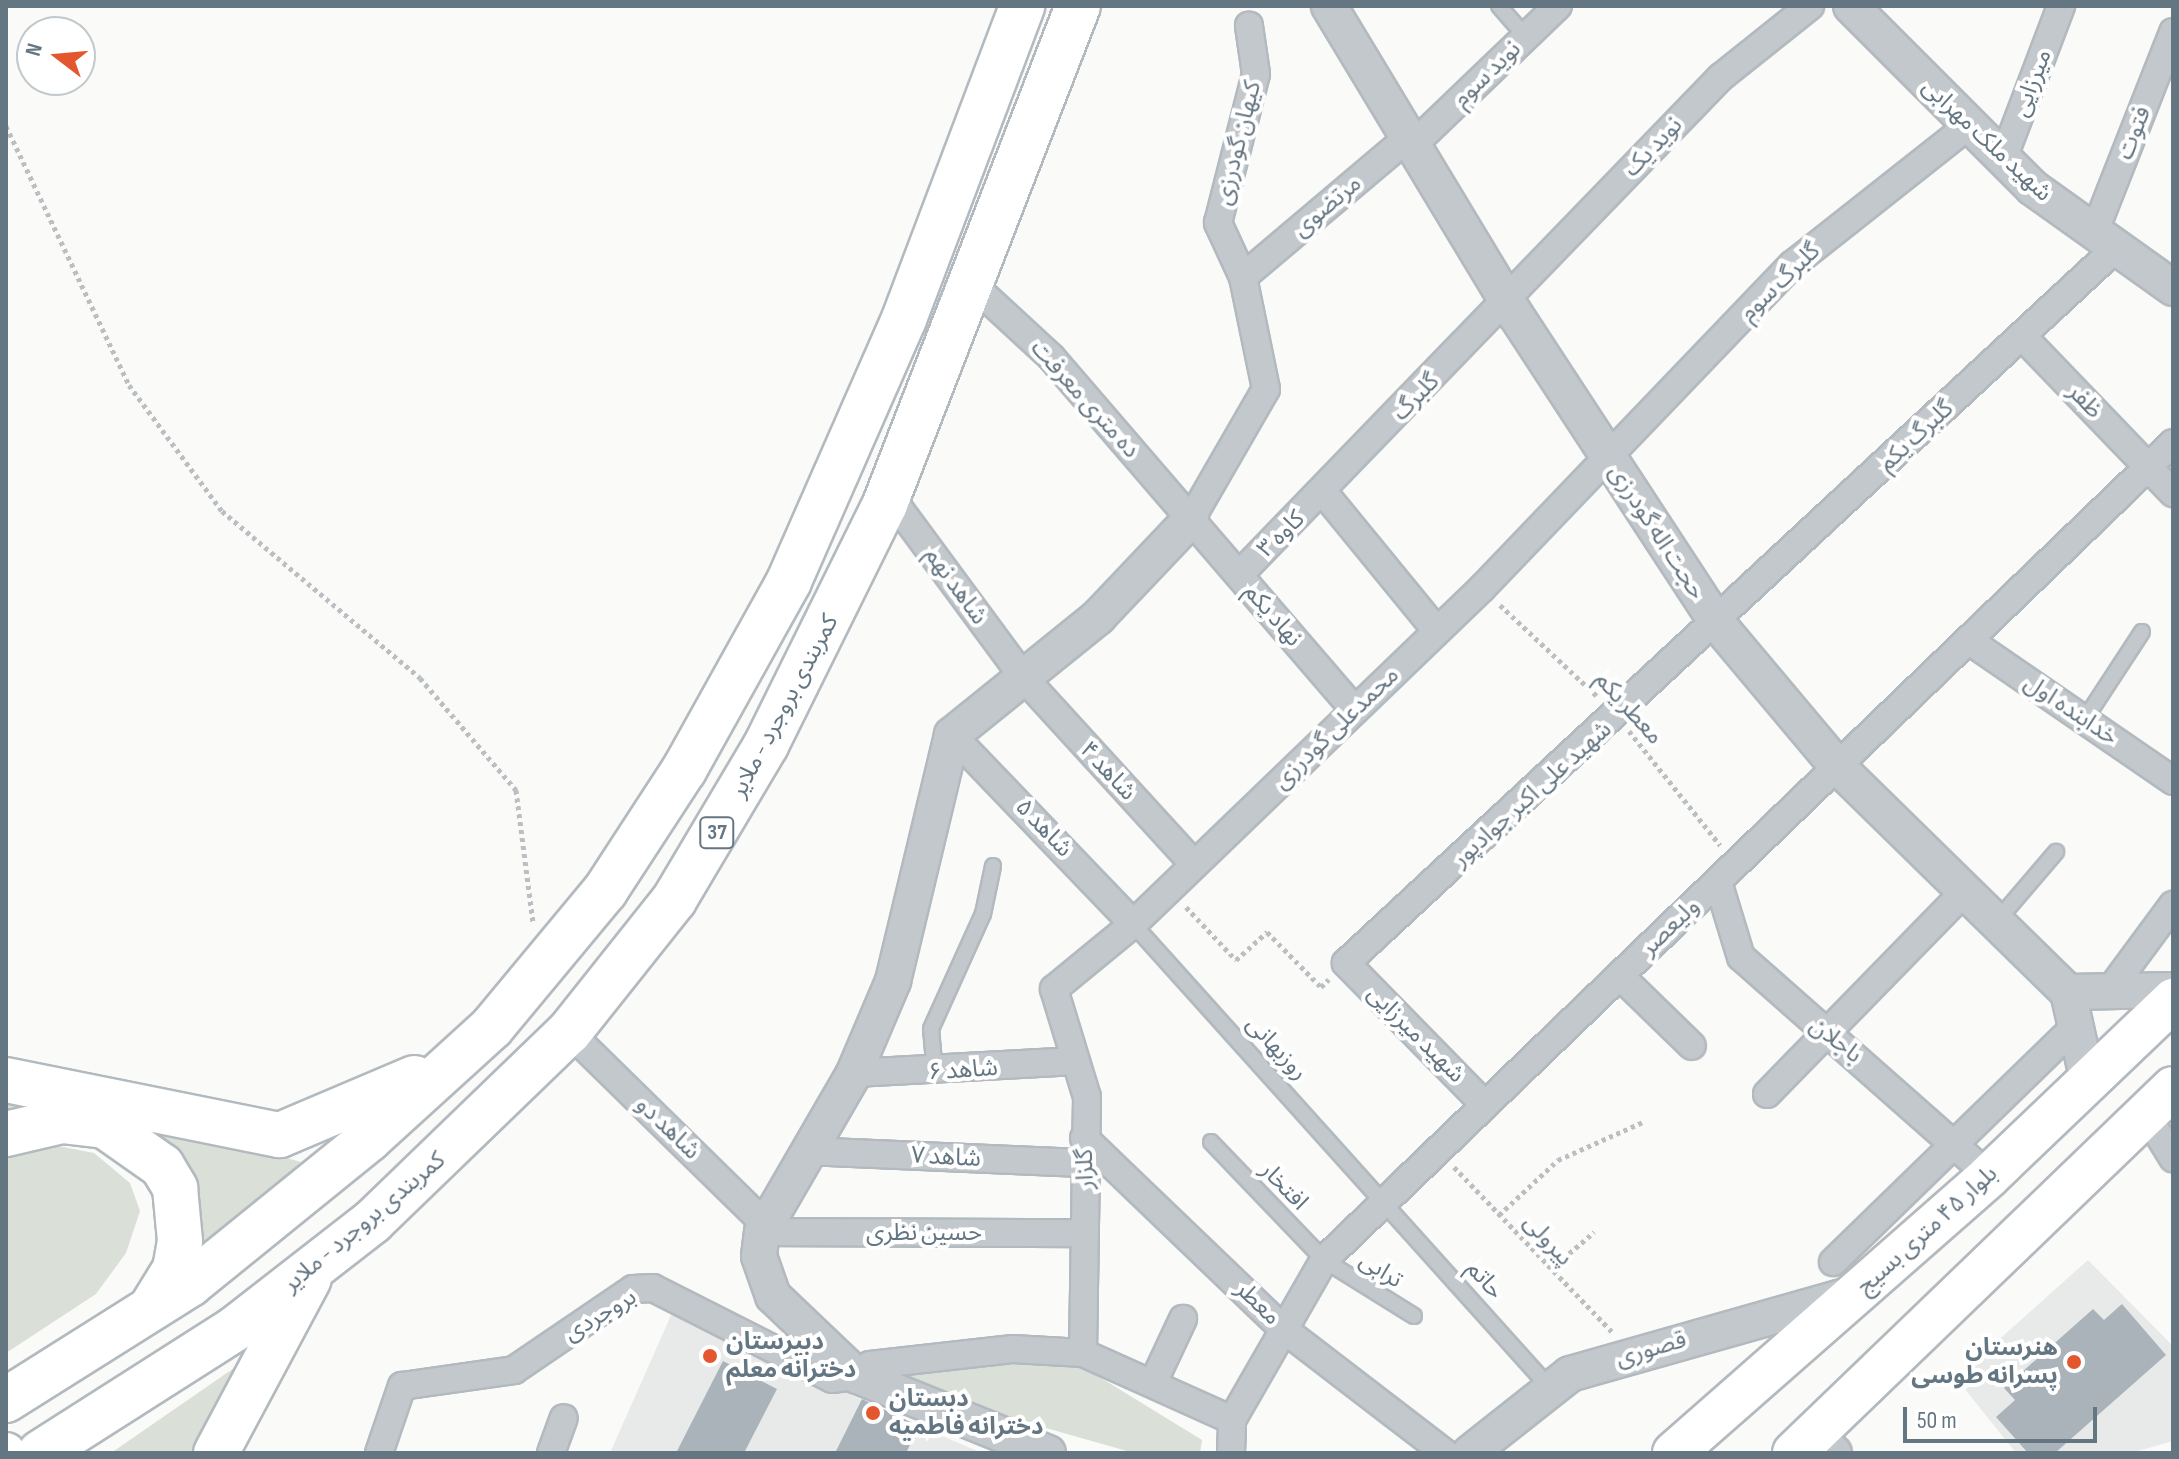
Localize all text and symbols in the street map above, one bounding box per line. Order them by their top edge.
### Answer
north arrow [16,16,96,96]
street label: نوید سوم [1447,35,1527,113]
text: N [20,40,49,59]
street label: میرزایی [2006,45,2058,121]
street label: شهید ملک مهرابی [1916,73,2058,207]
street label: کیهان گودرزی [1209,78,1267,208]
street label: فتوت [2111,102,2157,164]
street label: نوید یک [1618,111,1688,183]
street label: مرتضوی [1287,169,1367,243]
street label: گلبرگ سوم [1734,237,1826,327]
street label: ده متری معرفت [1024,334,1146,464]
street label: گلبرگ [1387,367,1445,427]
street label: ظفر [2062,377,2108,425]
street label: گلبرگ یکم [1873,394,1959,478]
street label: حجت اله گودرزی [1603,459,1711,605]
street label: کاوه ۳ [1251,505,1311,563]
street label: شاهد نهم [918,542,994,630]
street label: نهاد یکم [1238,578,1308,652]
street label: کمربندی بروجرد - ملایر [724,610,844,802]
street label: محمدعلی گودرزی [1267,661,1405,795]
street label: معطر یکم [1589,666,1669,750]
street label: خدابنده اول [2019,668,2123,752]
street label: شهید علی اکبر جوادپور [1446,715,1618,873]
street label: شاهد ۴ [1074,736,1142,806]
street label: شاهد ۵ [1009,793,1079,863]
road number: 37 [699,815,735,851]
street label: ولیعصر [1635,892,1705,962]
street label: شهید میرزایی [1361,979,1471,1089]
street label: روزبهانی [1240,1010,1314,1086]
street label: باجلان [1804,1011,1868,1069]
street label: شاهد ۶ [927,1053,999,1087]
street label: شاهد دو [630,1090,706,1166]
street label: شاهد ۷ [910,1141,982,1173]
street label: کمربندی بروجرد - ملایر [277,1146,451,1298]
street label: گلزار [1070,1148,1100,1190]
street label: افتخار [1254,1156,1314,1216]
street label: بلوار ۴۵ متری بسیج [1851,1159,2003,1301]
street label: پیرولی [1517,1208,1579,1272]
street label: حسین نظری [866,1219,982,1247]
street label: ترابی [1354,1246,1408,1294]
street label: حاتم [1460,1255,1510,1305]
street label: معطر [1229,1275,1287,1331]
street label: بروجردی [559,1282,641,1348]
street label: قصوری [1612,1325,1690,1373]
place label: دبیرستان دخترانه معلم [726,1328,856,1384]
place label: هنرستان پسرانه طوسی [1911,1334,2058,1390]
marker: دبیرستان دخترانه معلم [701,1347,719,1365]
marker: هنرستان پسرانه طوسی [2065,1353,2083,1371]
place label: دبستان دخترانه فاطمیه [889,1385,1043,1441]
scale bar [1907,1391,2101,1441]
marker: دبستان دخترانه فاطمیه [864,1404,882,1422]
text: 50 m [1917,1406,1957,1435]

